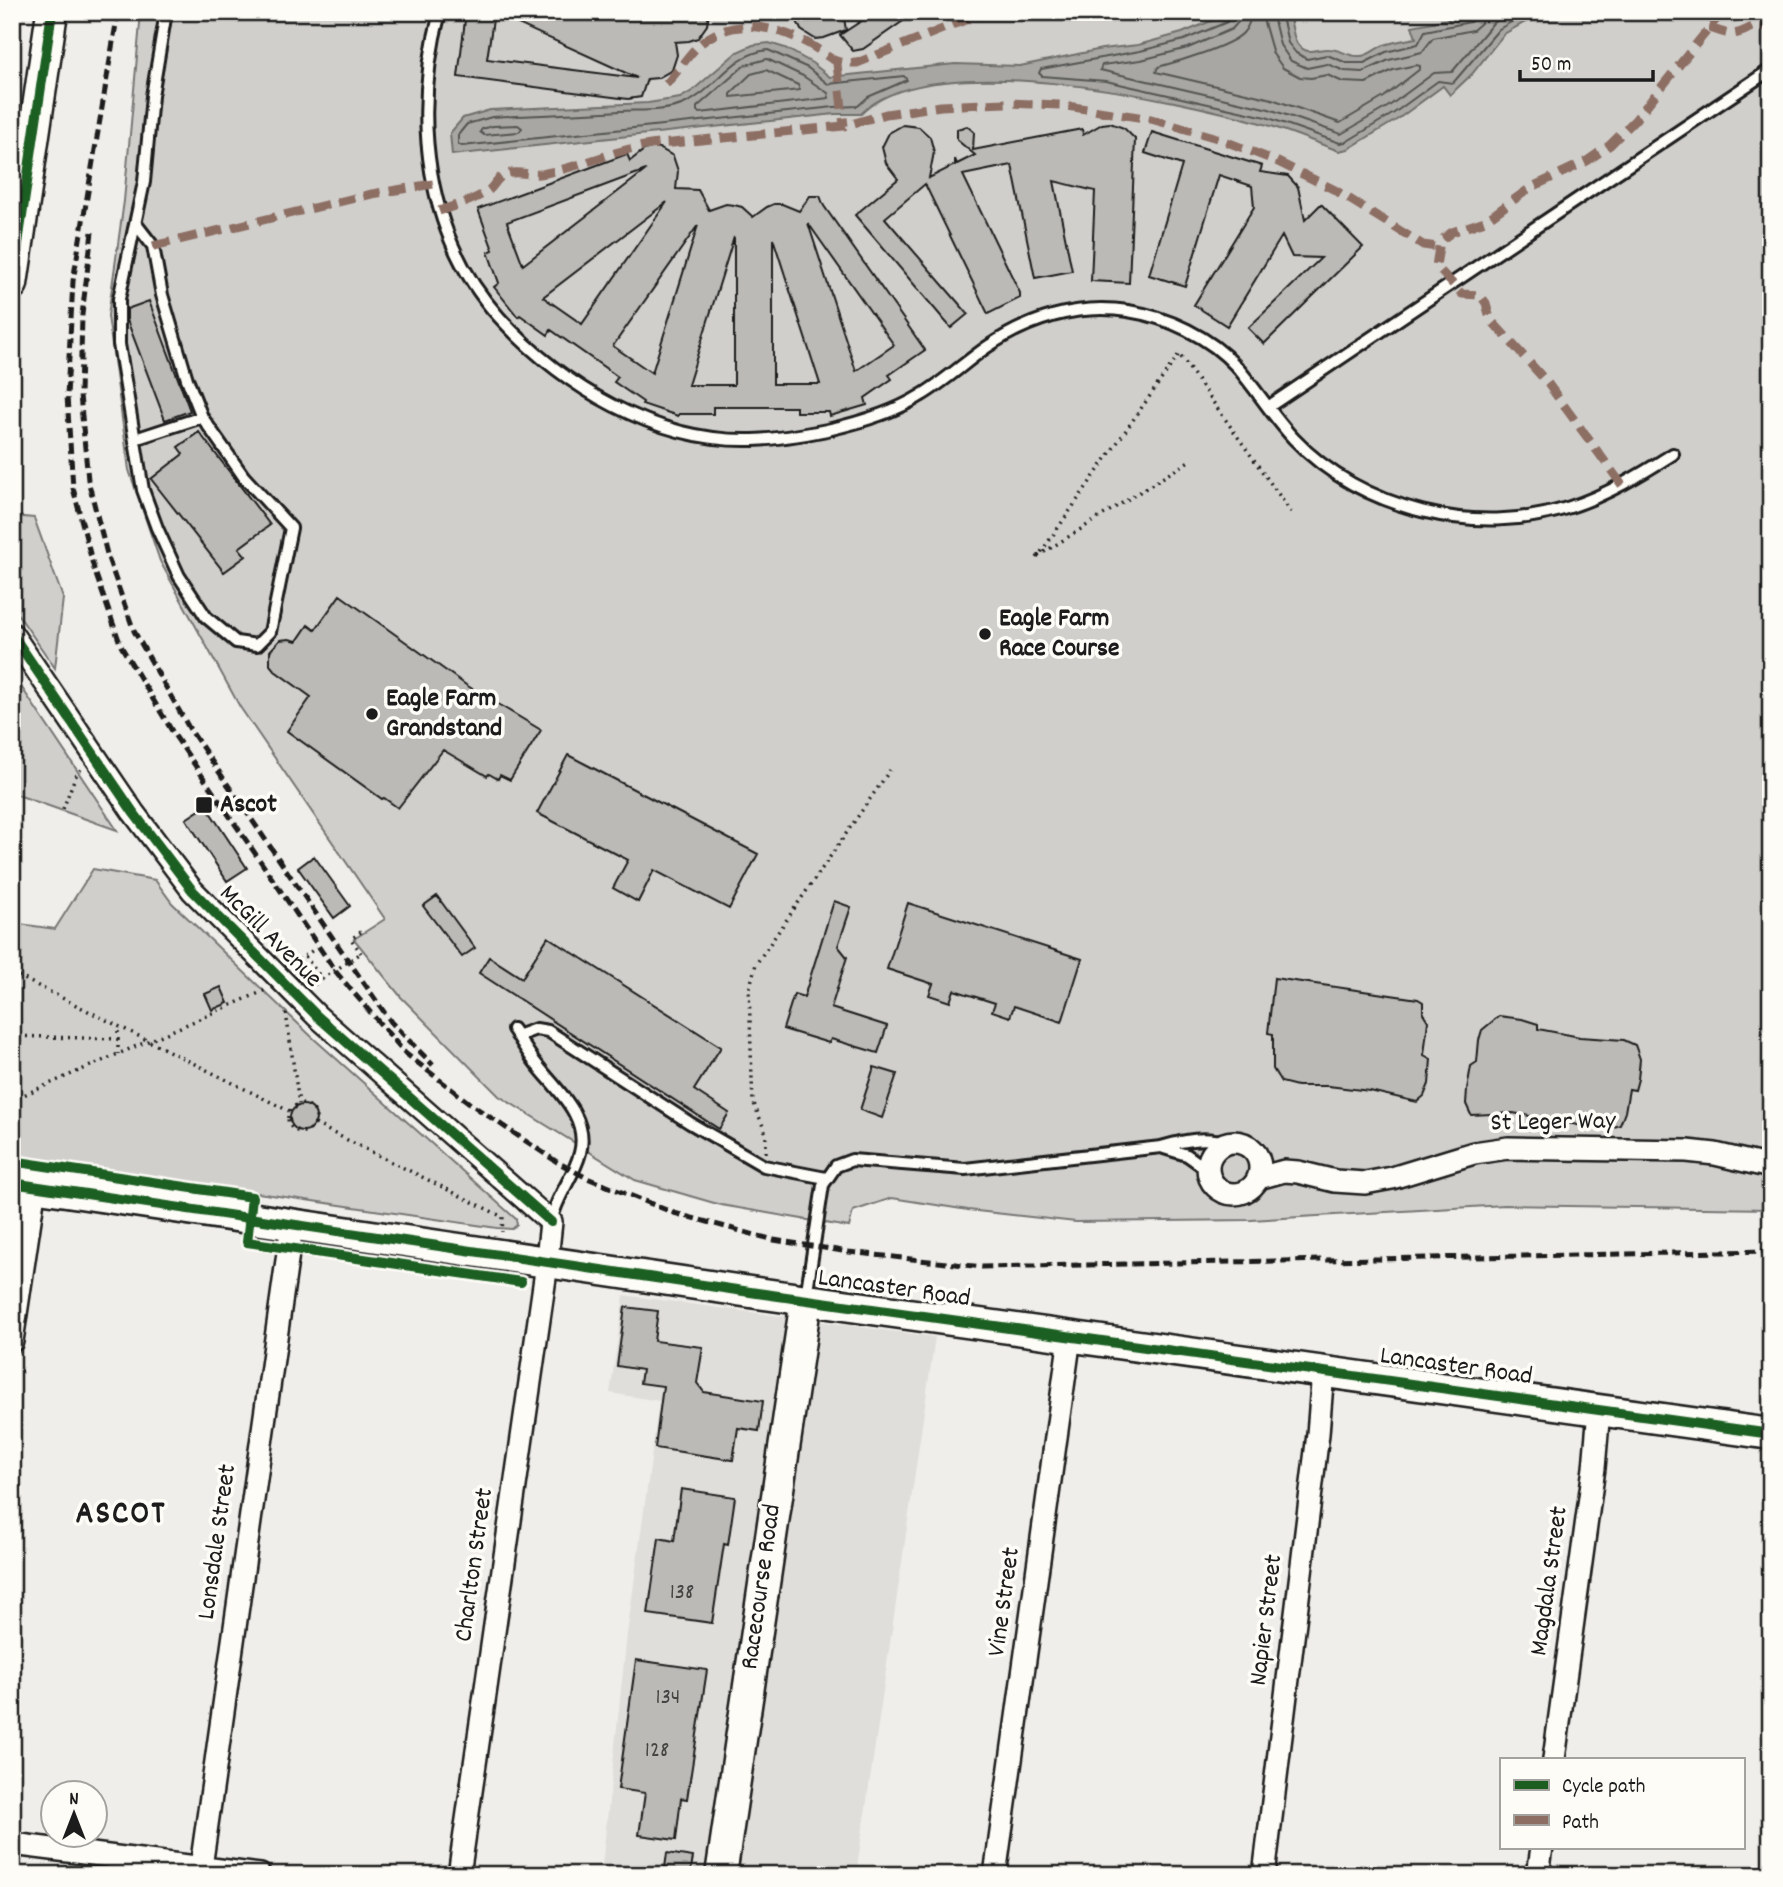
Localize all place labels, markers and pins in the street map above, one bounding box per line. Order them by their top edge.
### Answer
place label: Eagle Farm Race Course [999,601,1119,668]
marker: Eagle Farm Race Course [977,626,993,642]
place label: Eagle Farm Grandstand [386,681,502,748]
marker: Eagle Farm Grandstand [364,706,380,722]
place label: Ascot [220,787,277,824]
marker: Ascot [194,795,214,815]

